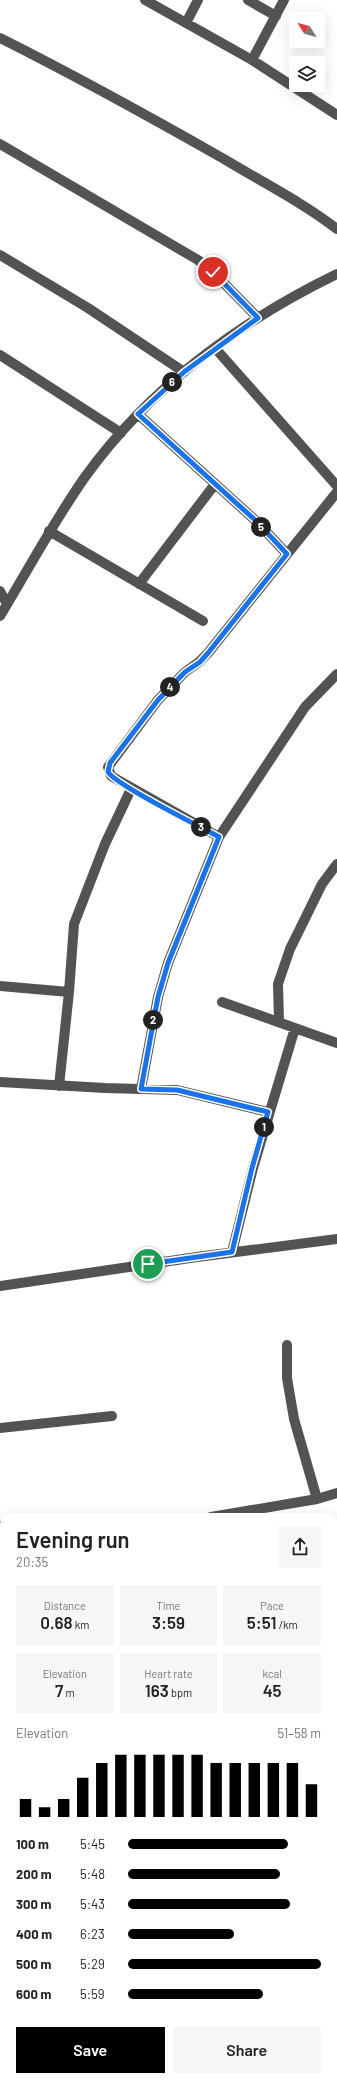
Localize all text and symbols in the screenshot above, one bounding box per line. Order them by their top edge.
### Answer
north arrow [289,12,325,48]
map controls [289,12,325,92]
button: layers [289,56,325,92]
pin [196,255,230,289]
icon: check [202,261,224,283]
pin: 6 [162,372,182,392]
text: 6 [169,375,175,388]
pin: 5 [251,517,271,537]
text: 5 [258,520,264,533]
pin: 4 [160,677,180,697]
text: 4 [167,680,173,693]
pin: 3 [191,817,211,837]
text: 3 [198,820,204,833]
pin: 2 [143,1010,163,1030]
text: 2 [150,1013,156,1026]
pin: 1 [254,1117,274,1137]
text: 1 [262,1120,266,1133]
pin [131,1247,165,1281]
icon: arrive [137,1253,159,1275]
text: Evening run [16,1526,130,1552]
button: share [279,1526,321,1568]
text: 20:35 [16,1554,48,1570]
text: Distance [44,1599,86,1612]
text: Time [157,1599,180,1612]
text: Pace [260,1599,284,1612]
text: 0.68 [40,1612,73,1632]
text: 3:59 [152,1612,185,1632]
text: 5:51 [247,1612,276,1632]
text: km [73,1618,89,1631]
text: /km [276,1618,298,1631]
text: Elevation [43,1667,87,1680]
text: Heart rate [144,1667,193,1680]
text: kcal [263,1667,282,1680]
text: 7 [55,1680,63,1700]
text: 163 [145,1680,169,1700]
text: 45 [263,1680,282,1700]
text: m [63,1686,75,1699]
text: bpm [169,1686,192,1699]
text: Elevation [16,1725,68,1741]
text: 51–58 m [277,1725,321,1741]
text: 100 m [16,1836,49,1852]
text: 5:45 [80,1836,105,1852]
text: 200 m [16,1866,52,1882]
text: 5:48 [80,1866,105,1882]
text: 300 m [16,1896,51,1912]
text: 5:43 [80,1896,105,1912]
text: 400 m [16,1926,52,1942]
text: 6:23 [80,1926,105,1942]
text: 500 m [16,1956,51,1972]
text: 5:29 [80,1956,105,1972]
text: 600 m [16,1986,51,2002]
text: 5:59 [80,1986,105,2002]
button: Save [16,2027,165,2073]
button: Share [173,2027,321,2073]

